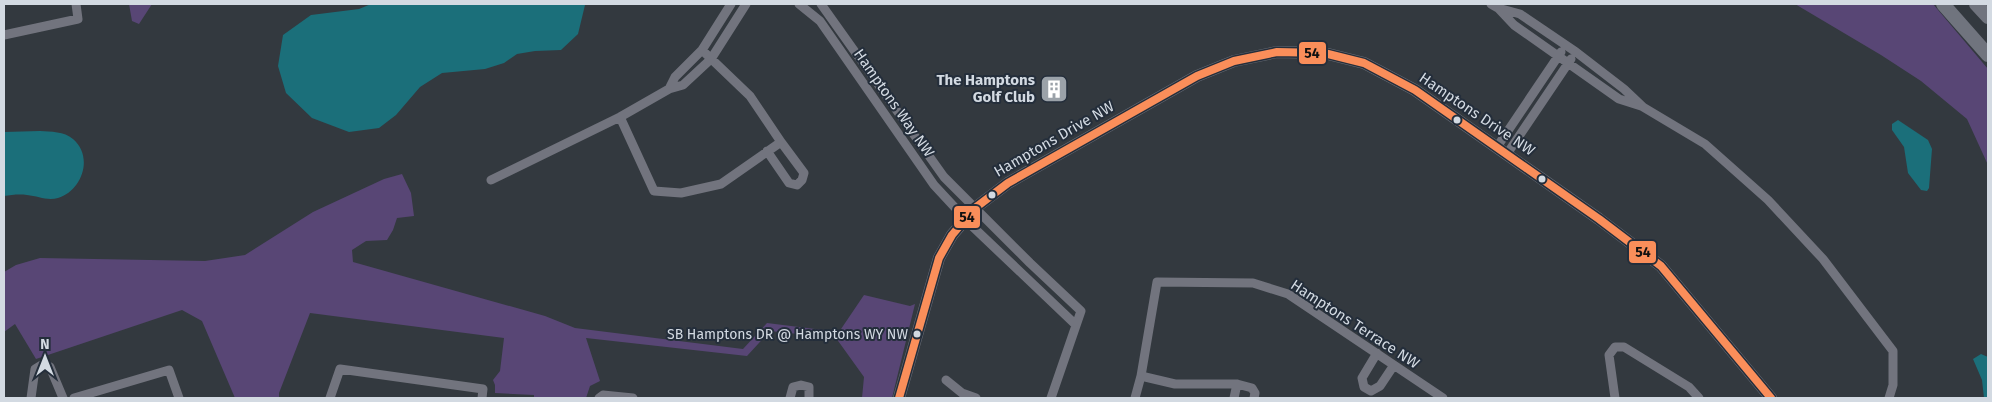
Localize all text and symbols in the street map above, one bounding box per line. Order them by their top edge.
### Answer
line badge: 54 [1298,41,1327,65]
text: 54 [1304,45,1320,62]
street label: Hamptons Way NW [850,46,938,161]
street label: Hamptons Drive NW [1416,69,1539,160]
place label: The Hamptons Golf Club [936,71,1035,106]
building icon: The Hamptons Golf Club [1039,74,1069,104]
street label: Hamptons Drive NW [991,97,1118,181]
unlabelled marker [1452,115,1462,125]
unlabelled marker [1537,174,1547,184]
unlabelled marker [987,190,997,200]
line badge: 54 [953,205,981,229]
text: 54 [959,209,975,226]
line badge: 54 [1628,240,1657,264]
text: 54 [1635,244,1651,261]
street label: Hamptons Terrace NW [1287,276,1423,373]
place label: SB Hamptons DR @ Hamptons WY NW [667,326,908,343]
marker: SB Hamptons DR @ Hamptons WY NW [912,329,922,339]
north arrow [20,332,70,382]
text: N [40,336,50,353]

